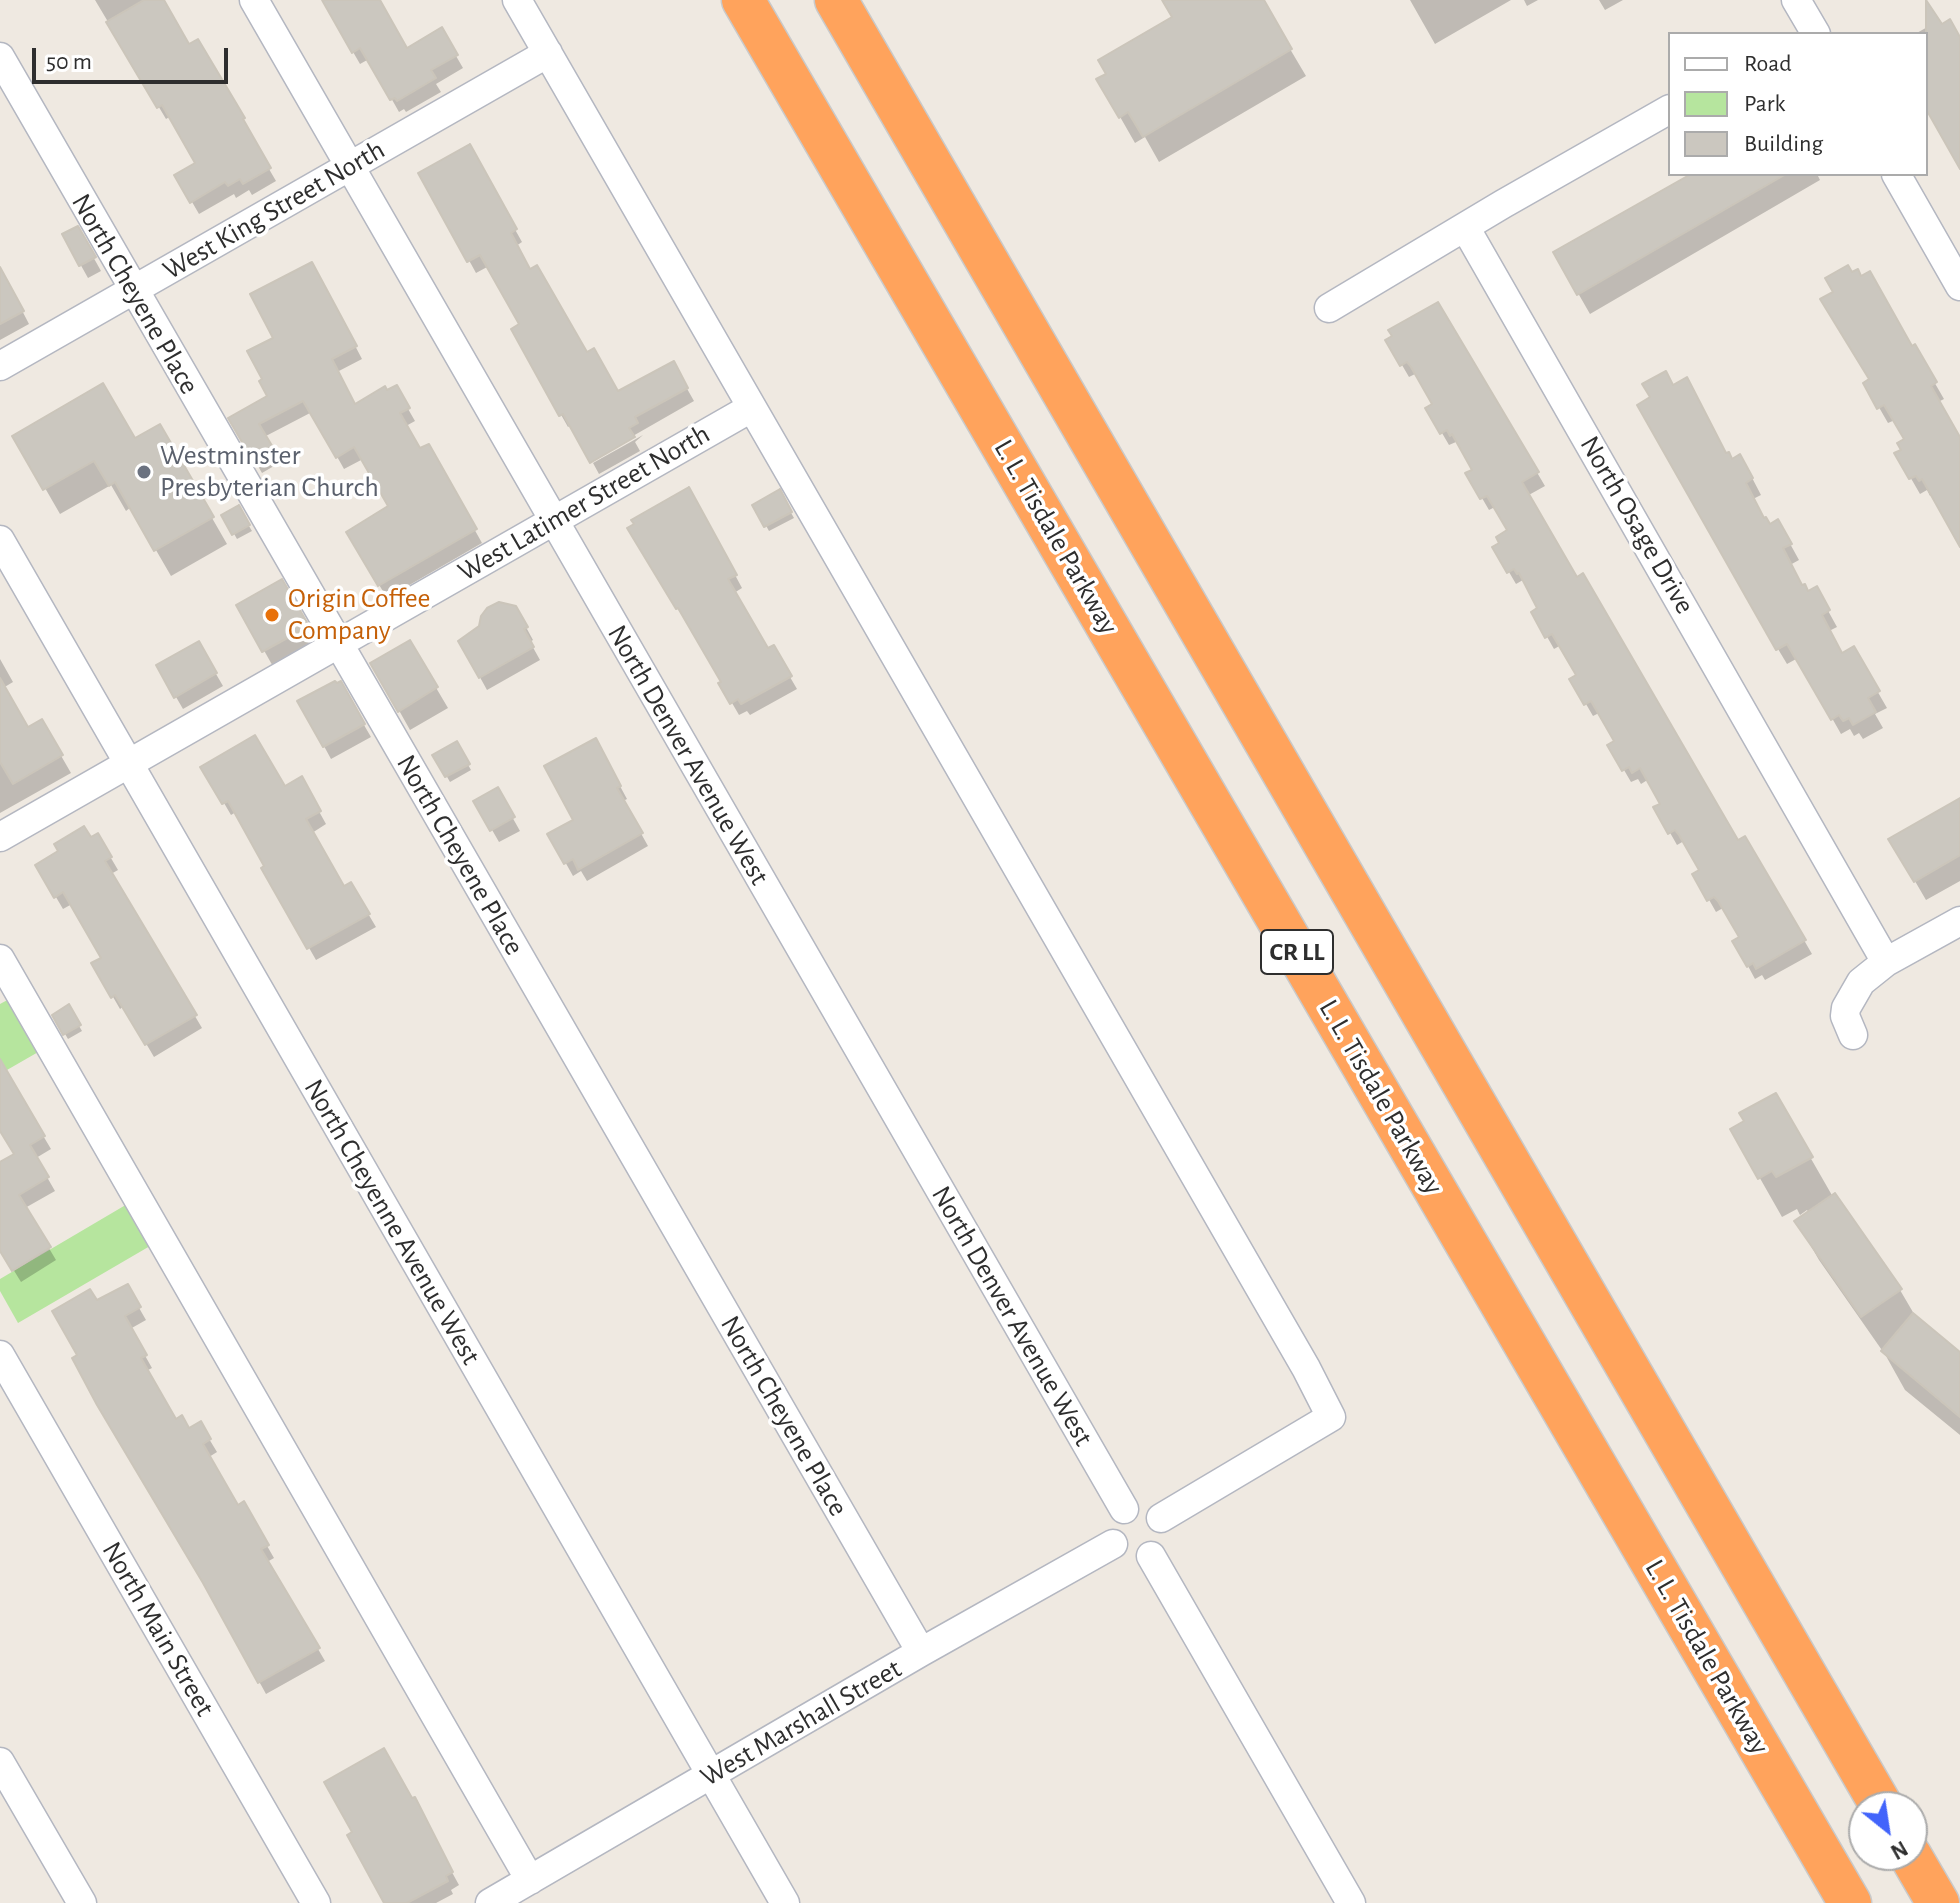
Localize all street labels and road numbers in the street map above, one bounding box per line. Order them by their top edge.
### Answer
street label: West King Street North [157,133,391,287]
street label: North Cheyene Place [64,188,206,400]
street label: West Latimer Street North [452,417,716,589]
street label: North Osage Drive [1573,430,1701,620]
street label: L. L. Tisdale Parkway [987,434,1125,640]
street label: North Denver Avenue West [600,619,776,891]
street label: North Cheyene Place [389,749,531,961]
road number: CR LL [1261,930,1333,974]
street label: L. L. Tisdale Parkway [1312,994,1450,1200]
street label: North Cheyenne Avenue West [296,1073,488,1371]
street label: North Denver Avenue West [924,1180,1100,1452]
street label: North Cheyene Place [713,1310,855,1522]
street label: North Main Street [95,1536,221,1722]
street label: L. L. Tisdale Parkway [1638,1554,1776,1760]
street label: West Marshall Street [695,1652,907,1794]

